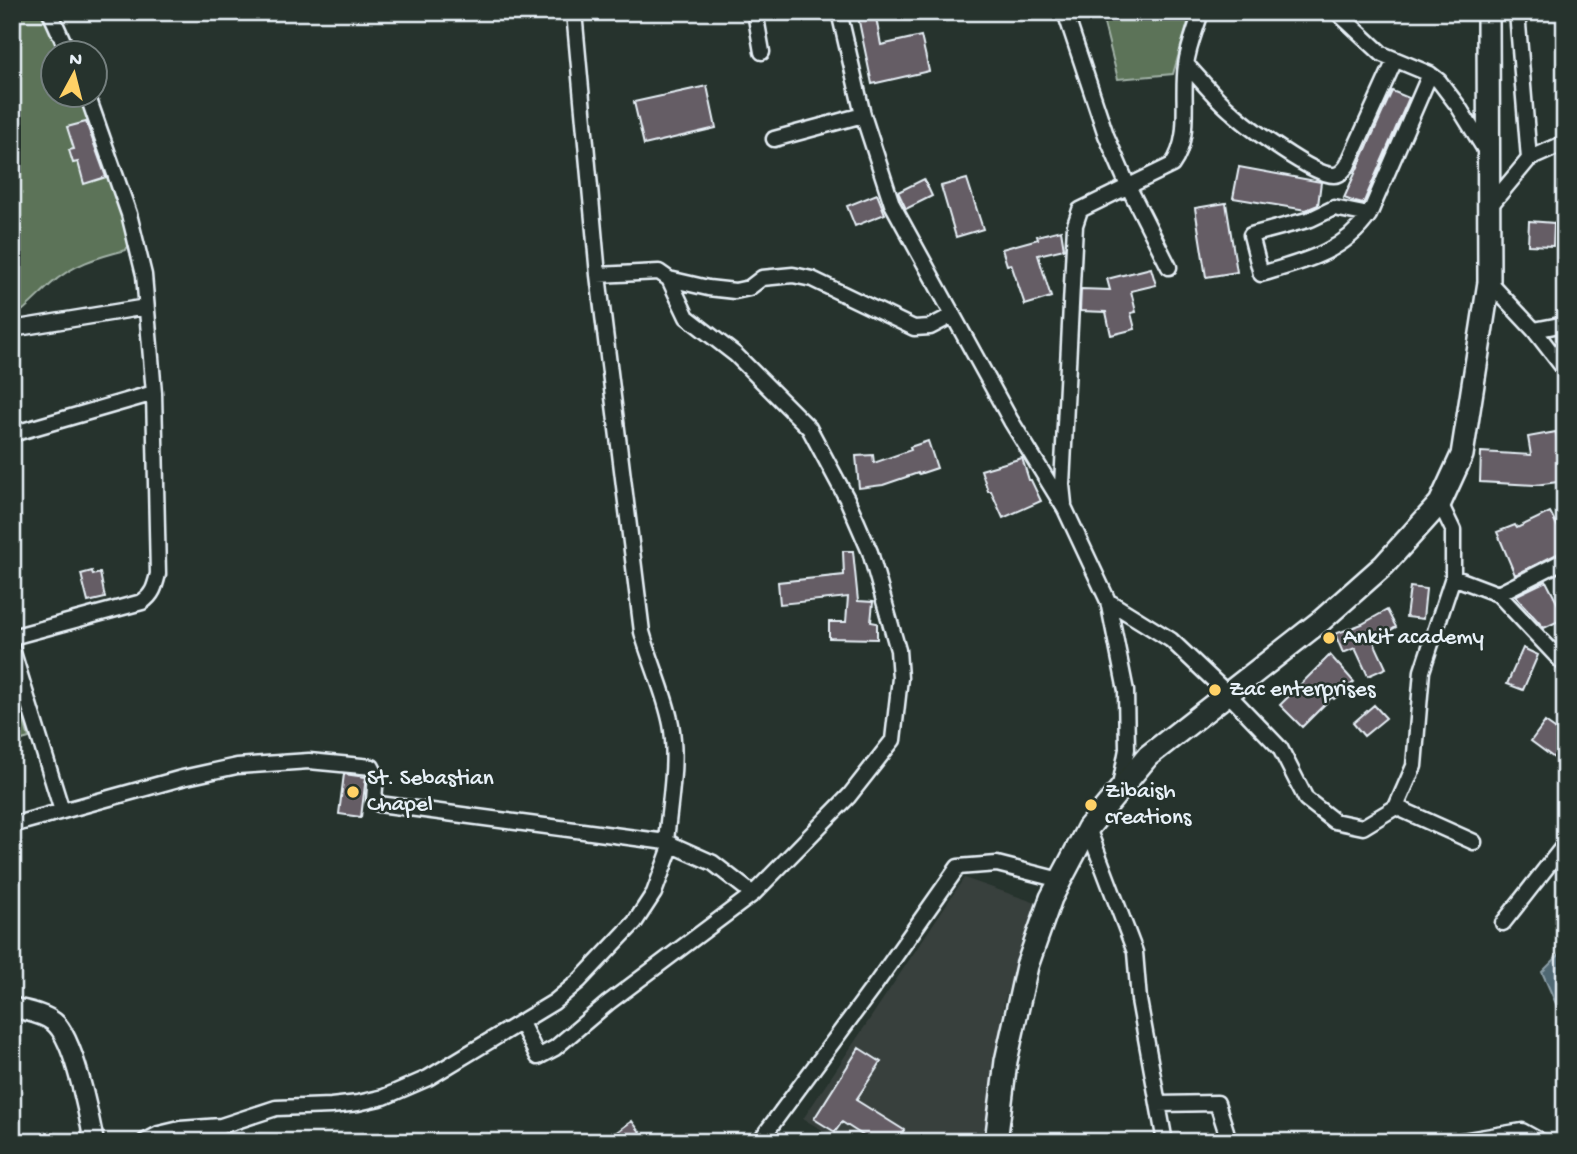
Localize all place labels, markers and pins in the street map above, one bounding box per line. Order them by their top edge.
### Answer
place label: Ankit academy [1343,625,1484,652]
marker: Ankit academy [1321,630,1337,646]
place label: Zac enterprises [1229,677,1376,704]
marker: Zac enterprises [1207,682,1223,698]
place label: St. Sebastian Chapel [367,766,494,819]
place label: Zibaish creations [1105,779,1192,832]
marker: St. Sebastian Chapel [345,784,361,800]
marker: Zibaish creations [1083,797,1099,813]

